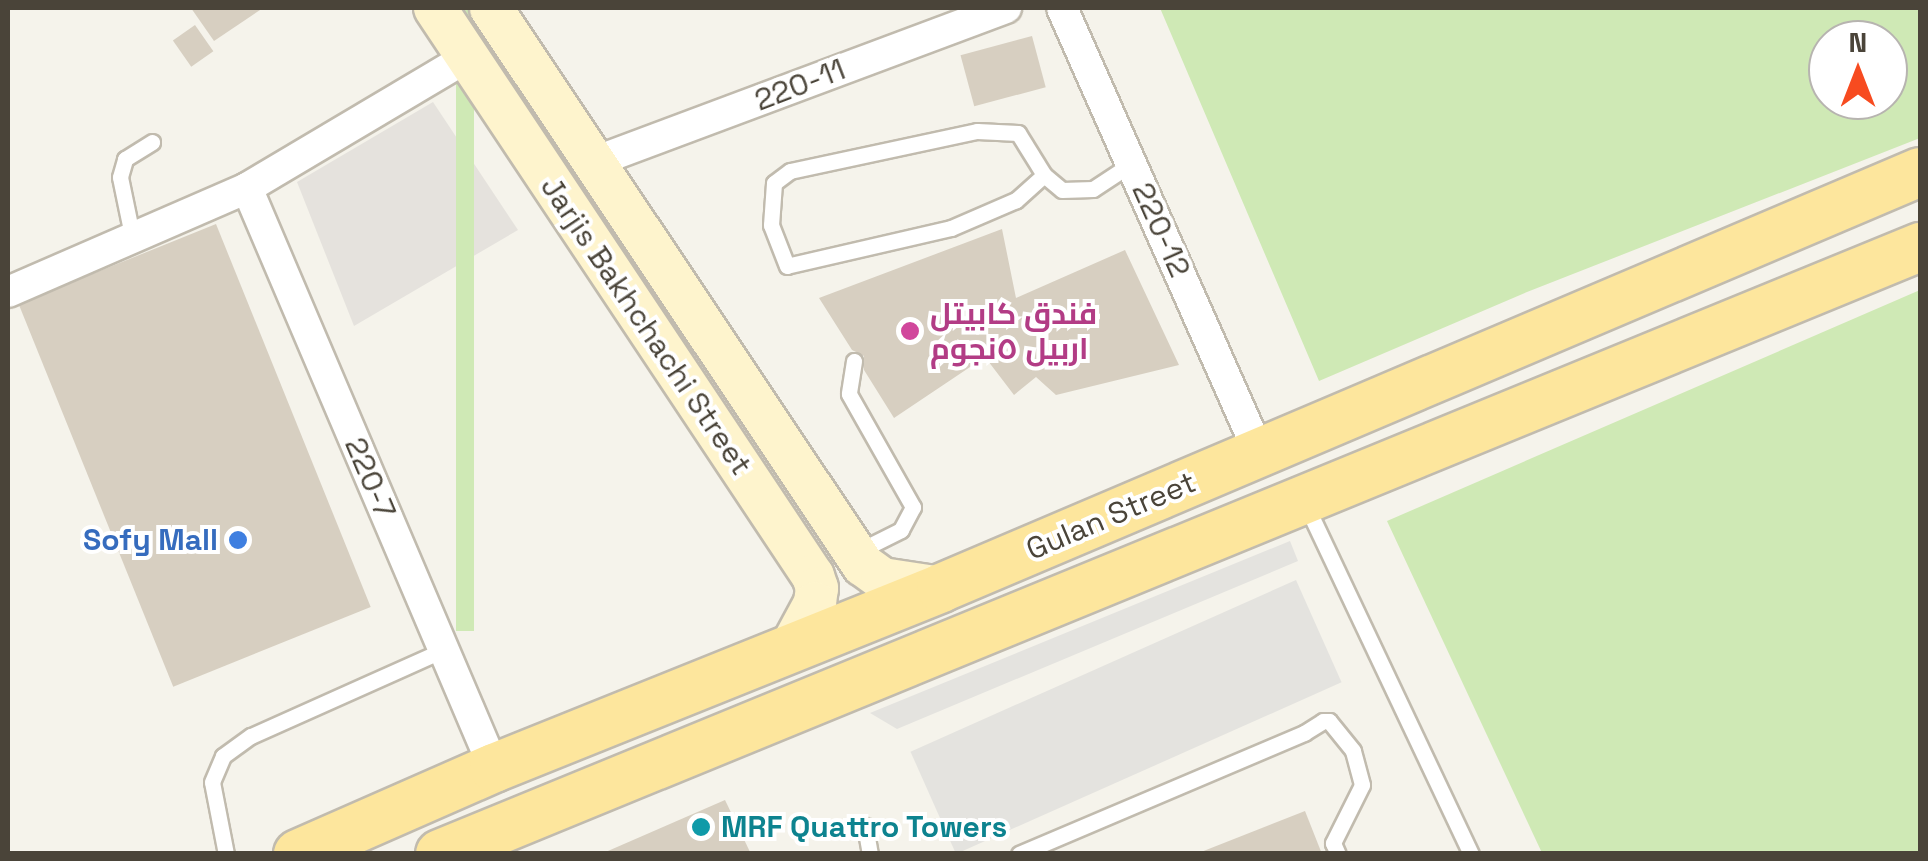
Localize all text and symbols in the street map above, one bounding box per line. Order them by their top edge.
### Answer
north arrow [1808,20,1908,120]
text: N [1849,24,1867,60]
street label: 220-11 [750,51,850,119]
street label: Jarjis Bakhchachi Street [533,170,759,482]
street label: 220-12 [1124,177,1198,283]
place label: فندق كابيتل اربيل ٥نجوم [930,296,1097,366]
marker: فندق كابيتل اربيل ٥نجوم [899,320,921,342]
street label: 220-7 [337,432,403,524]
street label: Gulan Street [1021,464,1201,568]
place label: Sofy Mall [83,522,218,558]
marker: Sofy Mall [227,529,249,551]
place label: MRF Quattro Towers [721,809,1008,845]
marker: MRF Quattro Towers [690,816,712,838]

